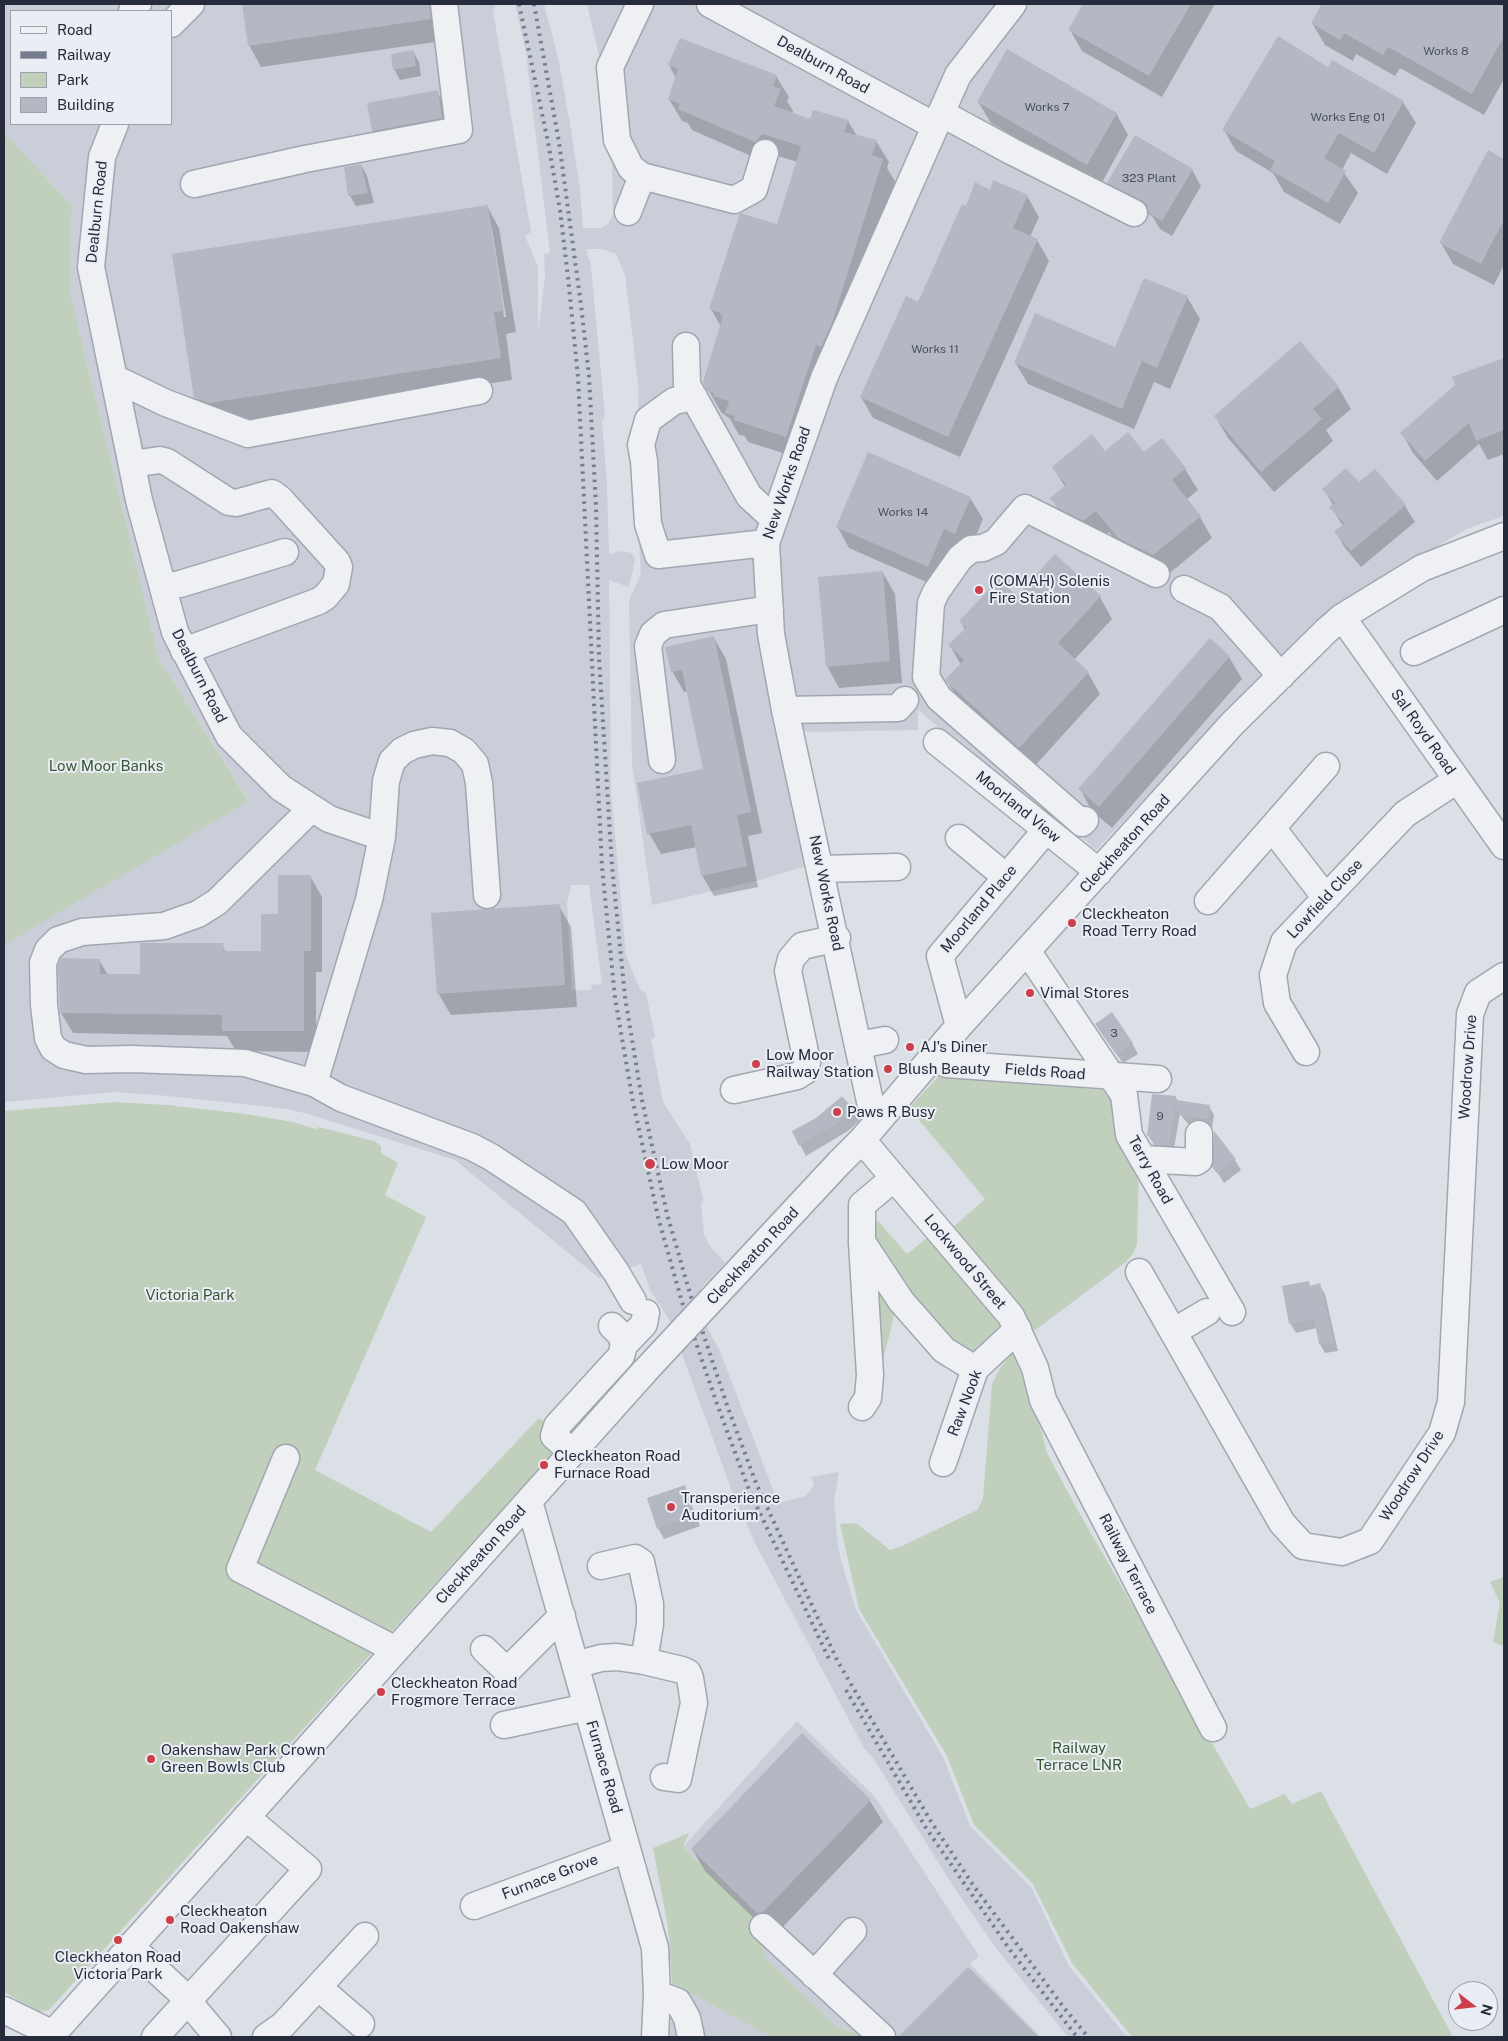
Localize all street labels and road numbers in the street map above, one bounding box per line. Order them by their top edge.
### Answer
street label: Dealburn Road [774,32,872,98]
street label: Dealburn Road [83,160,111,264]
street label: New Works Road [759,424,815,542]
street label: Dealburn Road [168,626,230,726]
street label: Sal Royd Road [1387,686,1459,778]
street label: Moorland View [972,767,1064,847]
street label: Cleckheaton Road [1076,791,1174,897]
street label: New Works Road [805,833,847,953]
street label: Lowfield Close [1283,855,1367,943]
street label: Moorland Place [937,861,1021,957]
street label: Woodrow Drive [1455,1014,1481,1120]
street label: Fields Road [1004,1060,1086,1084]
street label: Terry Road [1124,1133,1176,1207]
street label: Cleckheaton Road [703,1204,803,1308]
street label: Lockwood Street [920,1211,1010,1313]
street label: Raw Nook [944,1367,986,1439]
street label: Woodrow Drive [1376,1427,1448,1525]
street label: Cleckheaton Road [432,1502,530,1608]
street label: Railway Terrace [1095,1511,1161,1617]
street label: Furnace Road [582,1718,626,1816]
street label: Furnace Grove [499,1850,601,1904]

